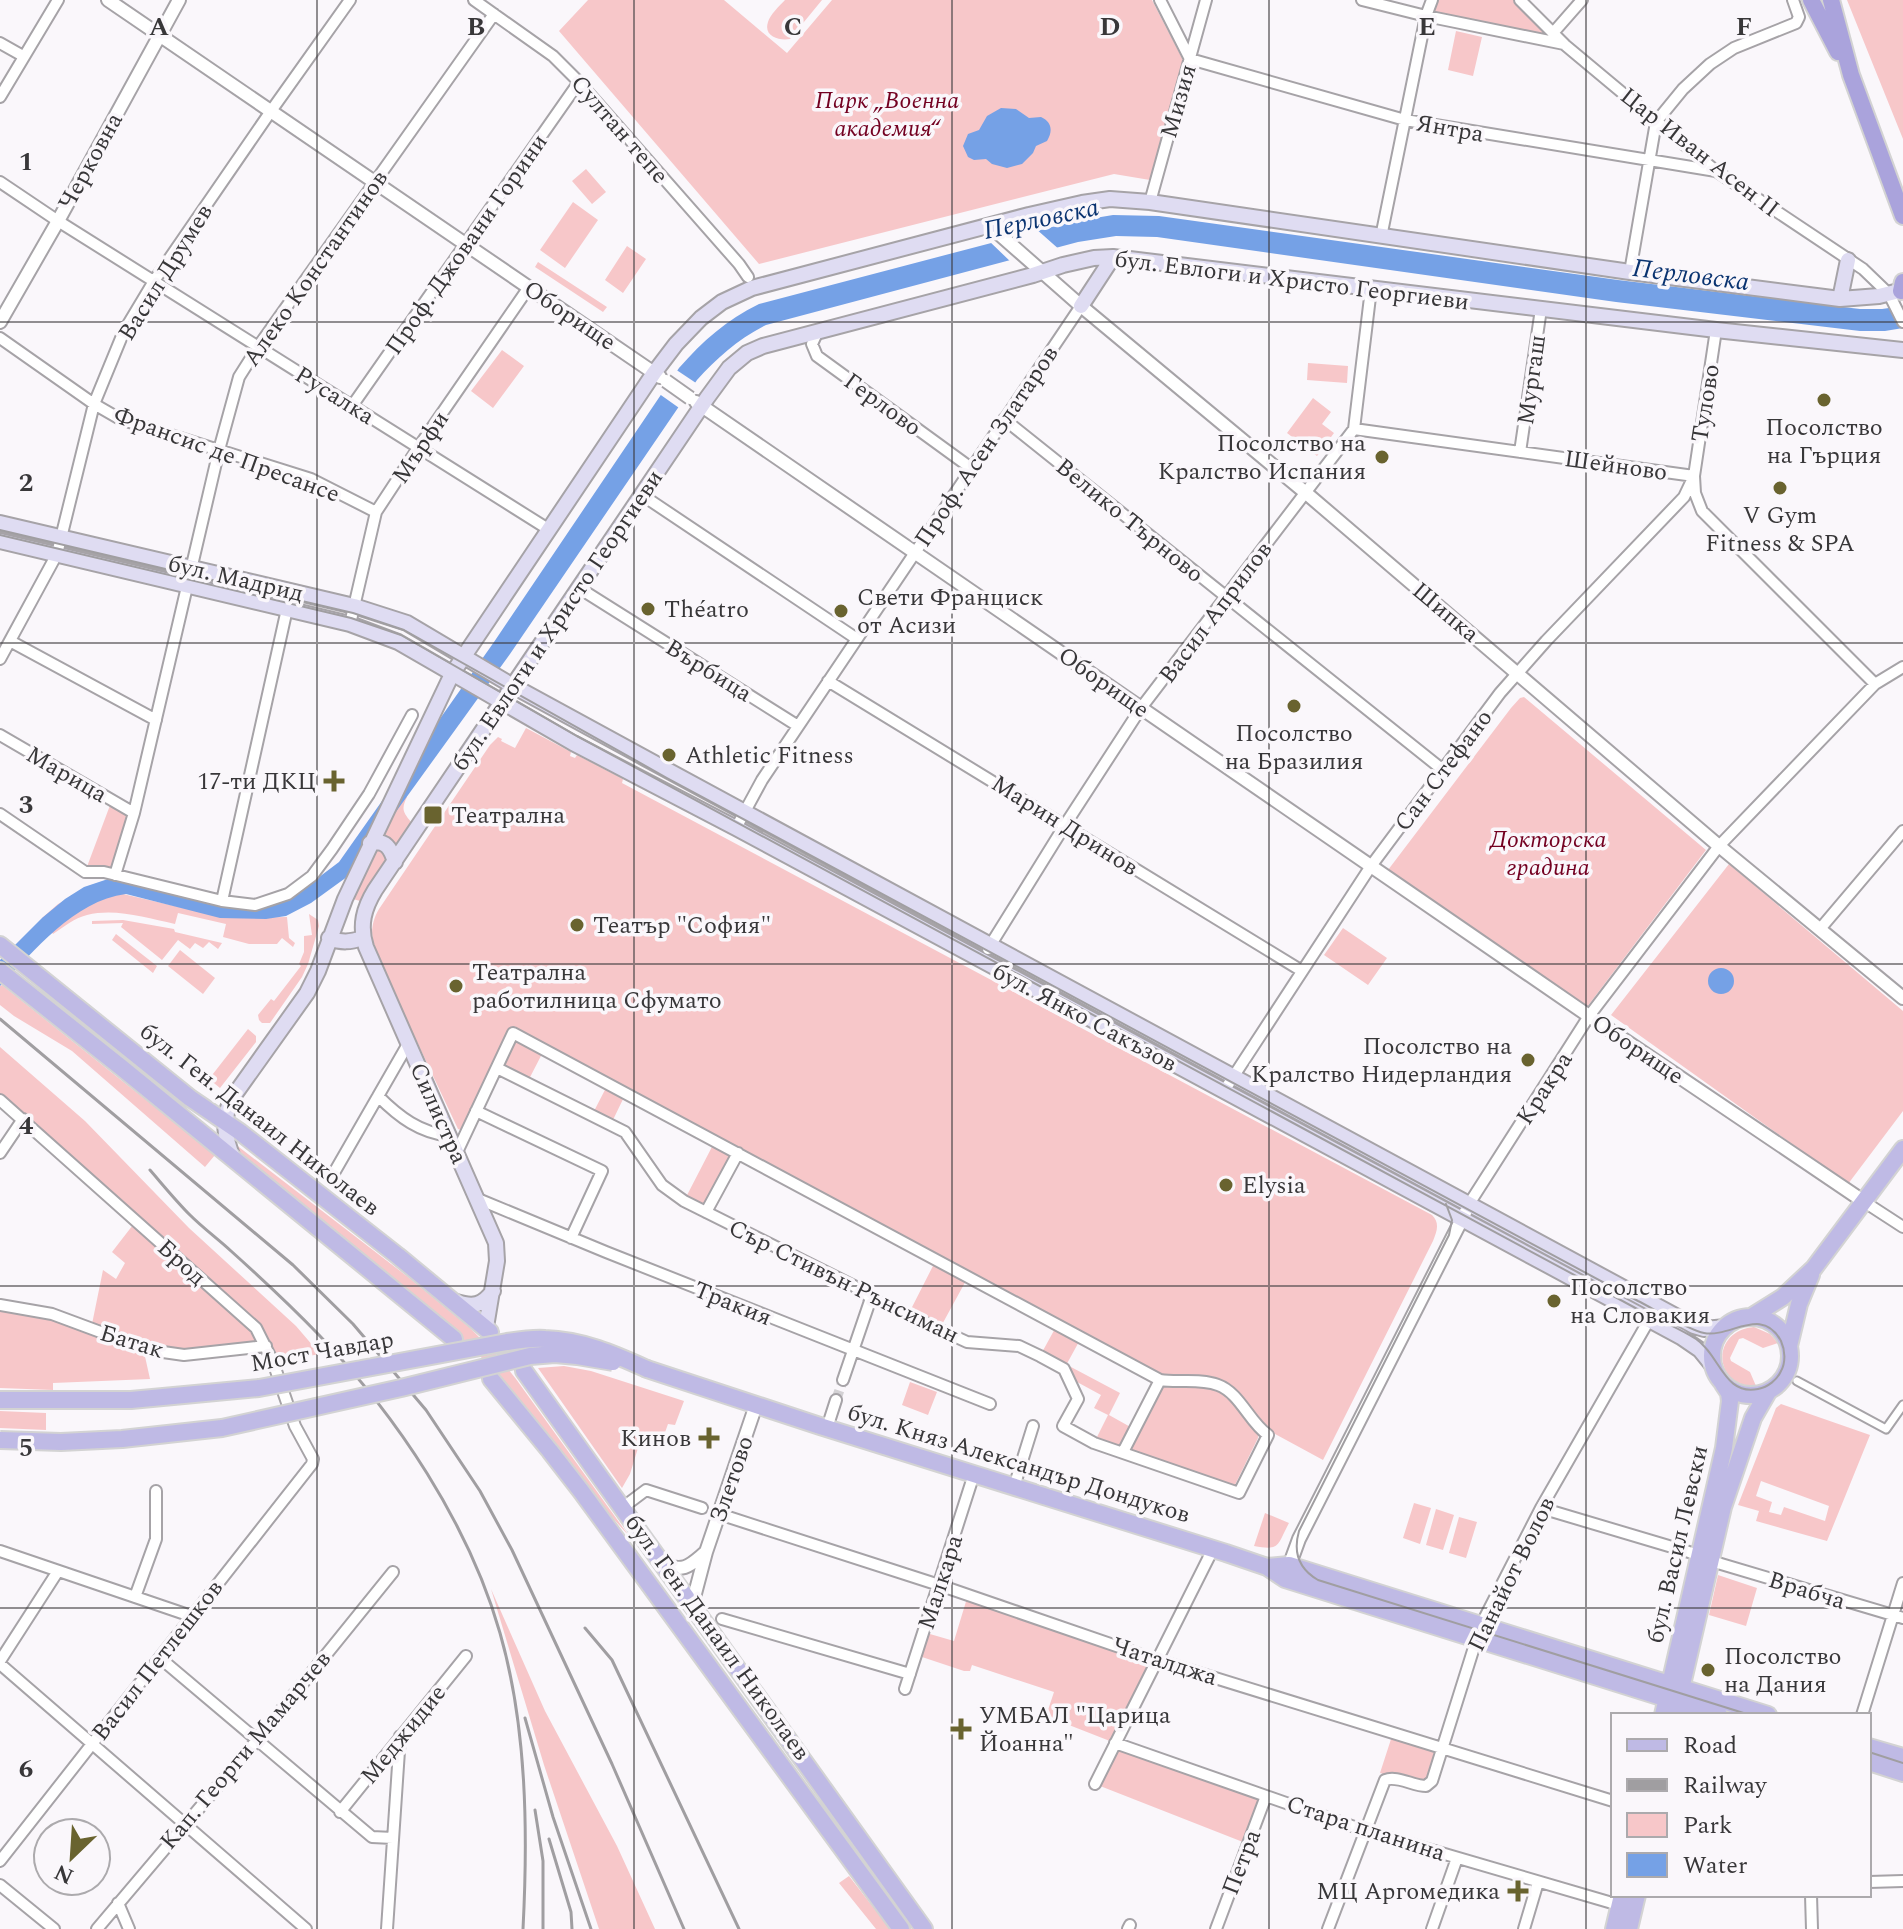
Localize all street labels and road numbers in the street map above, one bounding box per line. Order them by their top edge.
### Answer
street label: Мизия [1151,60,1207,142]
street label: Султан тепе [562,67,677,192]
street label: Цар Иван Асен II [1612,79,1787,227]
street label: Янтра [1413,105,1487,153]
street label: Черковна [49,106,133,217]
street label: Проф. Джовани Горини [376,126,557,363]
street label: Алеко Константинов [234,163,397,374]
street label: Васил Друмев [109,197,222,348]
street label: бул. Евлоги и Христо Георгиеви [1113,241,1471,321]
street label: Оборище [516,272,623,360]
street label: Мургаш [1508,333,1556,427]
street label: Проф. Асен Златаров [906,338,1068,555]
street label: Русалка [288,357,382,435]
street label: Тулово [1682,362,1730,445]
street label: Герлово [836,364,929,445]
street label: Франсис де Пресансе [109,397,345,513]
street label: Мърфи [383,404,459,491]
street label: Шейново [1562,441,1670,491]
street label: Велико Търново [1047,450,1211,592]
street label: бул. Евлоги и Христо Георгиеви [443,463,673,779]
street label: Васил Априлов [1150,534,1281,691]
street label: бул. Мадрид [164,546,307,612]
street label: Шипка [1404,574,1487,652]
street label: Върбица [658,630,759,712]
street label: Оборище [1050,638,1157,728]
street label: Сан Стефано [1386,702,1502,839]
street label: Марица [19,737,114,813]
street label: Марин Дринов [984,766,1145,886]
street label: бул. Янко Сакъзов [986,954,1183,1082]
street label: Оборище [1584,1006,1691,1094]
street label: бул. Ген. Данаил Николаев [132,1014,387,1225]
street label: Кракра [1508,1044,1582,1133]
street label: Силистра [400,1057,477,1170]
street label: Сър Стивън Рънсиман [722,1210,965,1353]
street label: Брод [149,1231,214,1295]
street label: Тракия [688,1272,777,1336]
street label: Батак [95,1315,168,1369]
street label: Мост Чавдар [248,1322,397,1382]
street label: бул. Княз Александър Дондуков [843,1395,1194,1533]
street label: Злетово [700,1431,764,1528]
street label: бул. Васил Левски [1638,1442,1718,1647]
street label: Панайот Волов [1459,1491,1565,1658]
street label: бул. Ген. Данаил Николаев [616,1507,819,1768]
street label: Малкара [909,1530,973,1634]
street label: Врабча [1764,1562,1850,1620]
street label: Васил Петлешков [83,1572,232,1749]
street label: Чаталджа [1107,1628,1222,1696]
street label: Кап. Георги Мамарчев [151,1643,340,1858]
street label: Меджидие [352,1677,455,1792]
street label: Стара планина [1281,1786,1450,1872]
street label: Петра [1213,1824,1271,1900]

